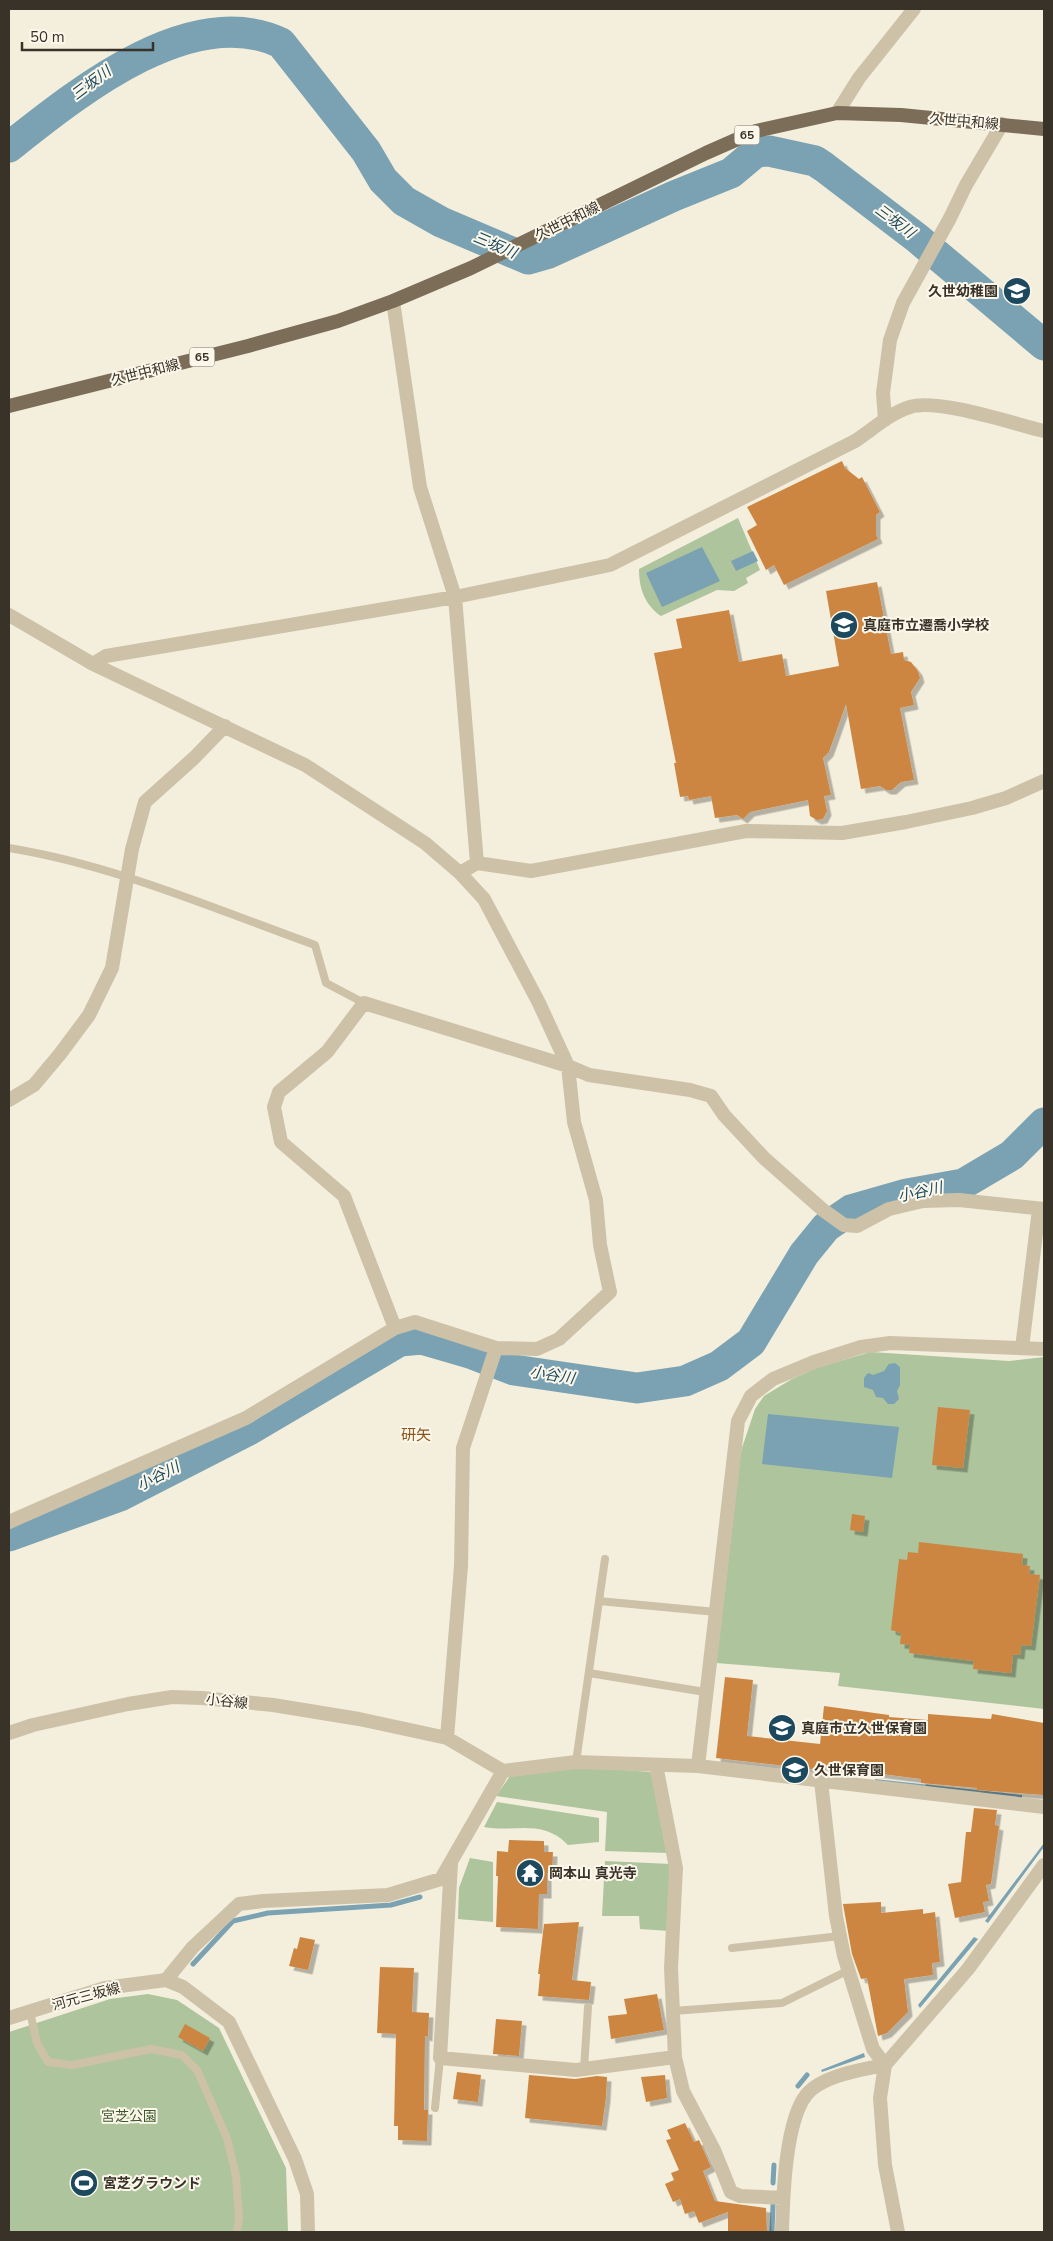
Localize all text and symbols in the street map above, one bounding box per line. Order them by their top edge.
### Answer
scale bar [22,20,154,52]
text: 50 m [30,27,65,47]
water label: 三坂川 [67,60,117,105]
street label: 久世中和線 [928,109,1000,134]
road number: 65 [734,126,760,144]
street label: 久世中和線 [532,198,603,245]
water label: 三坂川 [871,199,921,244]
water label: 三坂川 [470,227,521,264]
school or university icon: 久世幼稚園 [1002,276,1032,306]
place label: 久世幼稚園 [928,282,998,301]
road number: 65 [190,348,214,367]
street label: 久世中和線 [109,355,181,390]
school or university icon: 真庭市立遷喬小学校 [829,610,859,640]
place label: 真庭市立遷喬小学校 [863,616,989,635]
water label: 小谷川 [896,1177,946,1206]
water label: 小谷川 [528,1362,578,1389]
district label: 研矢 [401,1425,431,1445]
water label: 小谷川 [133,1456,184,1495]
street label: 小谷線 [205,1690,249,1713]
school or university icon: 真庭市立久世保育園 [767,1713,797,1743]
place label: 真庭市立久世保育園 [801,1719,927,1738]
school or university icon: 久世保育園 [780,1755,810,1785]
place label: 久世保育園 [814,1761,884,1780]
temple icon: 岡本山 真光寺 [515,1858,545,1888]
place label: 岡本山 真光寺 [549,1864,637,1883]
street label: 河元三坂線 [50,1978,122,2015]
park label: 宮芝公園 [101,2107,157,2126]
sports icon: 宮芝グラウンド [69,2168,99,2198]
place label: 宮芝グラウンド [103,2174,201,2193]

